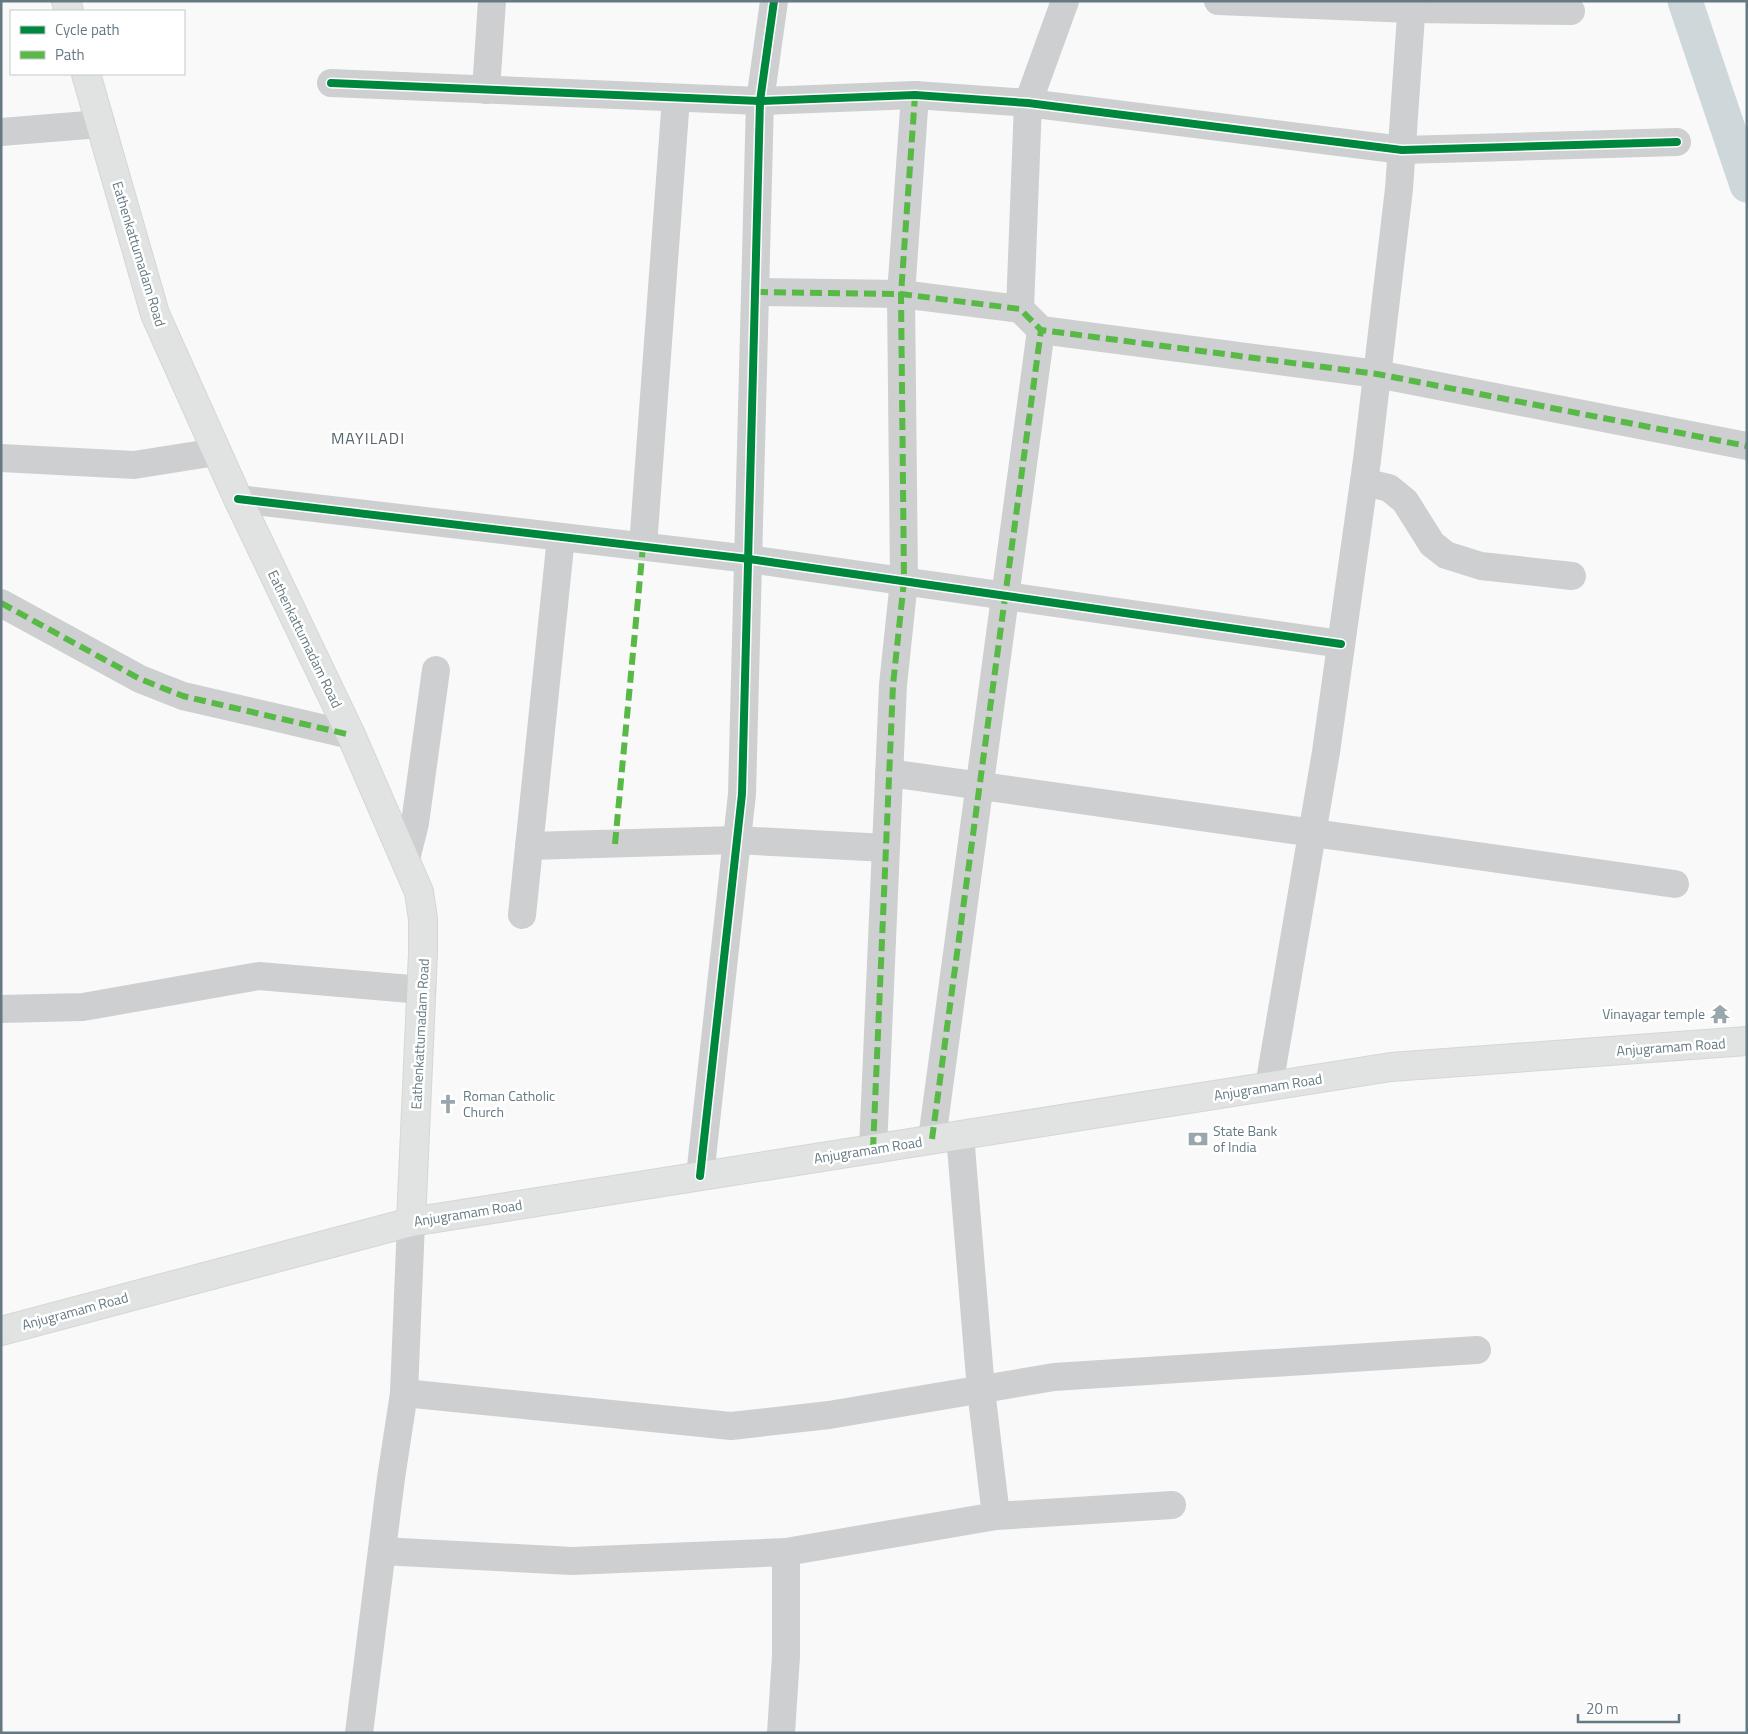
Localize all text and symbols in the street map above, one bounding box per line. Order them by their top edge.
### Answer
legend [10,10,185,75]
text: Cycle path [55,18,120,41]
text: Path [55,43,85,66]
street label: Eathenkattumadam Road [107,179,172,329]
district label: MAYILADI [331,426,405,450]
street label: Eathenkattumadam Road [263,566,348,711]
street label: Eathenkattumadam Road [405,958,434,1110]
place label: Vinayagar temple [1602,1003,1705,1024]
temple icon: Vinayagar temple [1709,1003,1731,1025]
street label: Anjugramam Road [1616,1032,1726,1061]
street label: Anjugramam Road [1212,1068,1324,1105]
place label: Roman Catholic Church [463,1085,555,1122]
church icon: Roman Catholic Church [437,1093,459,1115]
place label: State Bank of India [1213,1120,1278,1157]
bank icon: State Bank of India [1187,1128,1209,1150]
street label: Anjugramam Road [812,1131,924,1168]
street label: Anjugramam Road [412,1194,524,1231]
street label: Anjugramam Road [19,1286,130,1335]
scale bar [1578,1692,1679,1724]
text: 20 m [1586,1697,1619,1720]

